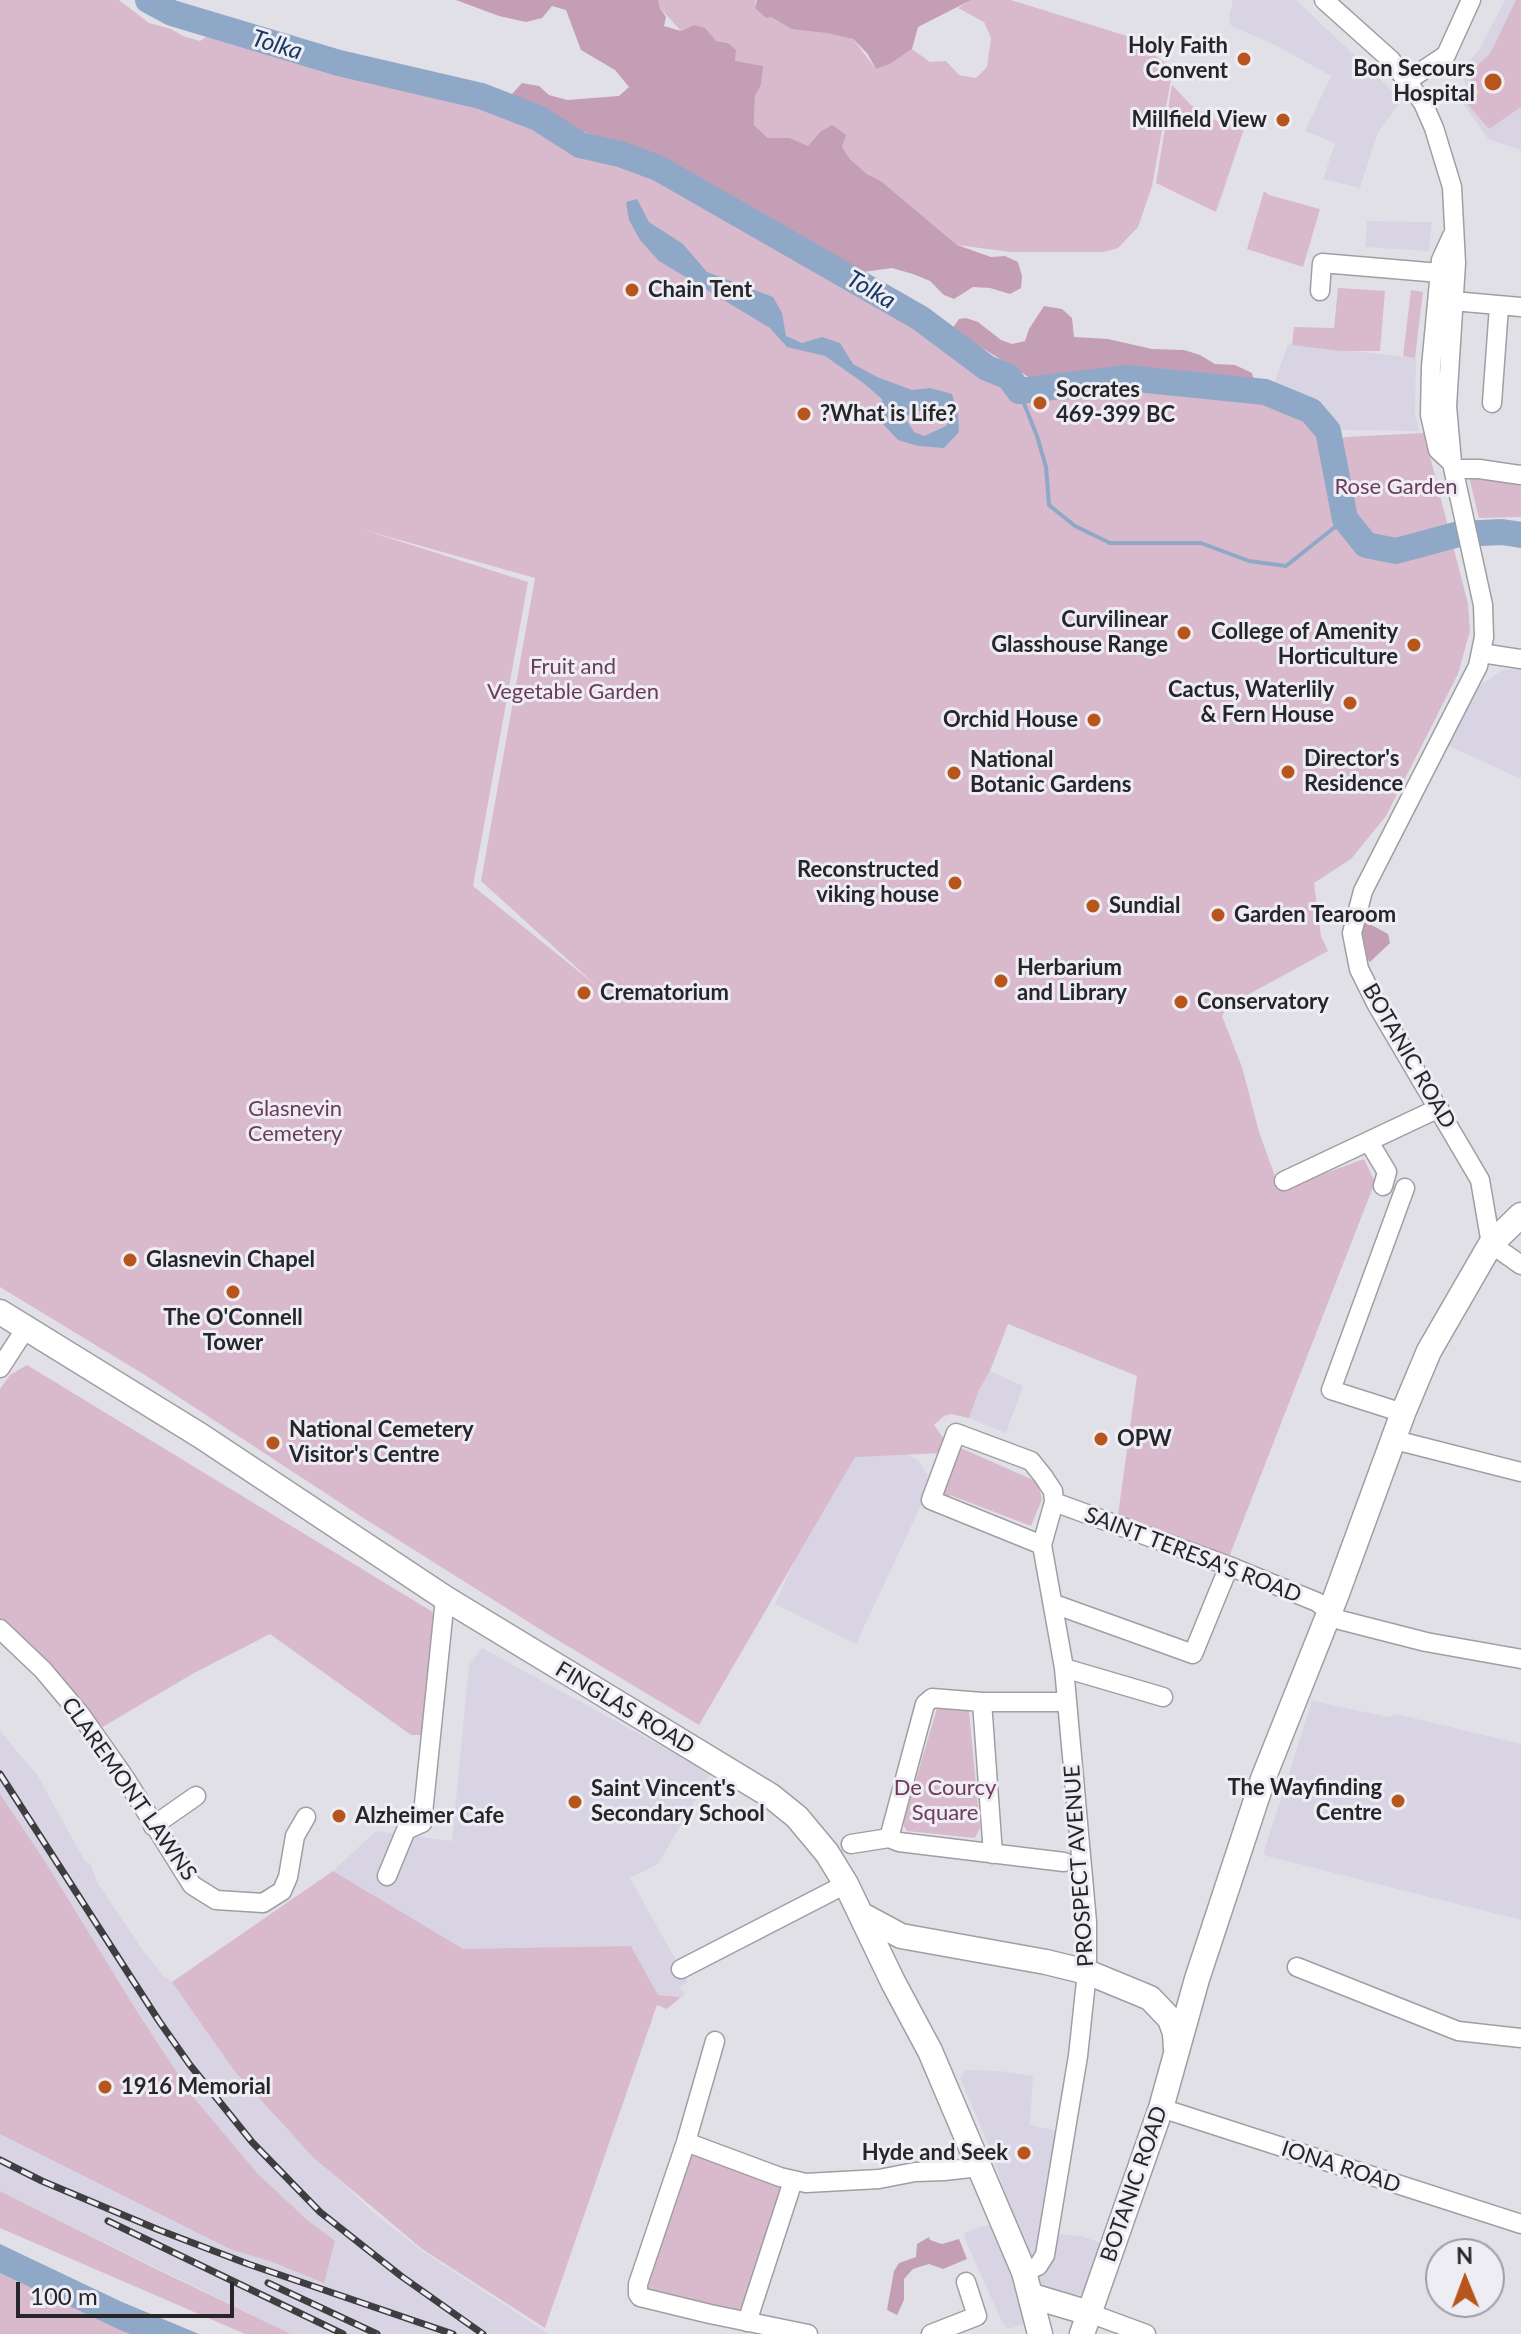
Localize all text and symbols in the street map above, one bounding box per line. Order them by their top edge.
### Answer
water label: Tolka [248,24,306,66]
place label: Holy Faith Convent [1128,33,1228,84]
marker: Holy Faith Convent [1235,50,1253,68]
place label: Bon Secours Hospital [1353,56,1475,108]
marker: Bon Secours Hospital [1482,71,1504,93]
place label: Millfield View [1131,107,1267,133]
marker: Millfield View [1274,111,1292,129]
water label: Tolka [842,265,900,315]
place label: Chain Tent [648,277,752,303]
marker: Chain Tent [623,281,641,299]
place label: Socrates 469-399 BC [1056,377,1175,428]
marker: Socrates 469-399 BC [1031,394,1049,412]
place label: ?What is Life? [820,401,957,427]
marker: ?What is Life? [795,405,813,423]
park label: Rose Garden [1334,474,1458,500]
place label: Curvilinear Glasshouse Range [991,607,1168,658]
place label: College of Amenity Horticulture [1211,619,1398,670]
marker: Curvilinear Glasshouse Range [1175,624,1193,642]
marker: College of Amenity Horticulture [1405,636,1423,654]
park label: Fruit and Vegetable Garden [487,654,659,706]
place label: Cactus, Waterlily & Fern House [1168,677,1334,728]
marker: Cactus, Waterlily & Fern House [1341,694,1359,712]
place label: Orchid House [943,707,1078,733]
marker: Orchid House [1085,711,1103,729]
place label: Director's Residence [1304,746,1403,798]
place label: National Botanic Gardens [970,747,1131,798]
marker: Director's Residence [1279,763,1297,781]
marker: National Botanic Gardens [945,764,963,782]
place label: Reconstructed viking house [797,857,939,908]
marker: Reconstructed viking house [946,874,964,892]
place label: Sundial [1109,893,1180,919]
marker: Sundial [1084,897,1102,915]
place label: Garden Tearoom [1234,902,1396,928]
marker: Garden Tearoom [1209,906,1227,924]
place label: Herbarium and Library [1017,955,1127,1006]
marker: Herbarium and Library [992,972,1010,990]
street label: BOTANIC ROAD [1357,979,1461,1133]
place label: Crematorium [600,980,729,1006]
marker: Crematorium [575,984,593,1002]
place label: Conservatory [1197,989,1329,1015]
marker: Conservatory [1172,993,1190,1011]
park label: Glasnevin Cemetery [248,1096,342,1148]
place label: Glasnevin Chapel [146,1247,315,1273]
marker: Glasnevin Chapel [121,1251,139,1269]
marker: The O'Connell Tower [224,1283,242,1301]
place label: The O'Connell Tower [163,1305,303,1356]
place label: National Cemetery Visitor's Centre [289,1417,474,1468]
place label: OPW [1117,1426,1172,1452]
marker: OPW [1092,1430,1110,1448]
marker: National Cemetery Visitor's Centre [264,1434,282,1452]
street label: SAINT TERESA'S ROAD [1081,1501,1305,1609]
street label: FINGLAS ROAD [551,1656,699,1760]
street label: CLAREMONT LAWNS [56,1692,202,1886]
street label: PROSPECT AVENUE [1059,1764,1099,1968]
park label: De Courcy Square [894,1775,996,1826]
place label: The Wayfinding Centre [1228,1775,1382,1826]
place label: Saint Vincent's Secondary School [591,1776,765,1828]
marker: The Wayfinding Centre [1389,1792,1407,1810]
marker: Saint Vincent's Secondary School [566,1793,584,1811]
place label: Alzheimer Cafe [355,1803,504,1829]
marker: Alzheimer Cafe [330,1807,348,1825]
place label: 1916 Memorial [121,2074,271,2100]
marker: 1916 Memorial [96,2078,114,2096]
street label: BOTANIC ROAD [1095,2103,1173,2265]
street label: IONA ROAD [1278,2135,1404,2199]
place label: Hyde and Seek [862,2140,1008,2166]
marker: Hyde and Seek [1015,2144,1033,2162]
north arrow [1425,2238,1505,2318]
text: N [1456,2242,1473,2269]
scale bar [20,2266,238,2316]
text: 100 m [30,2281,98,2310]

